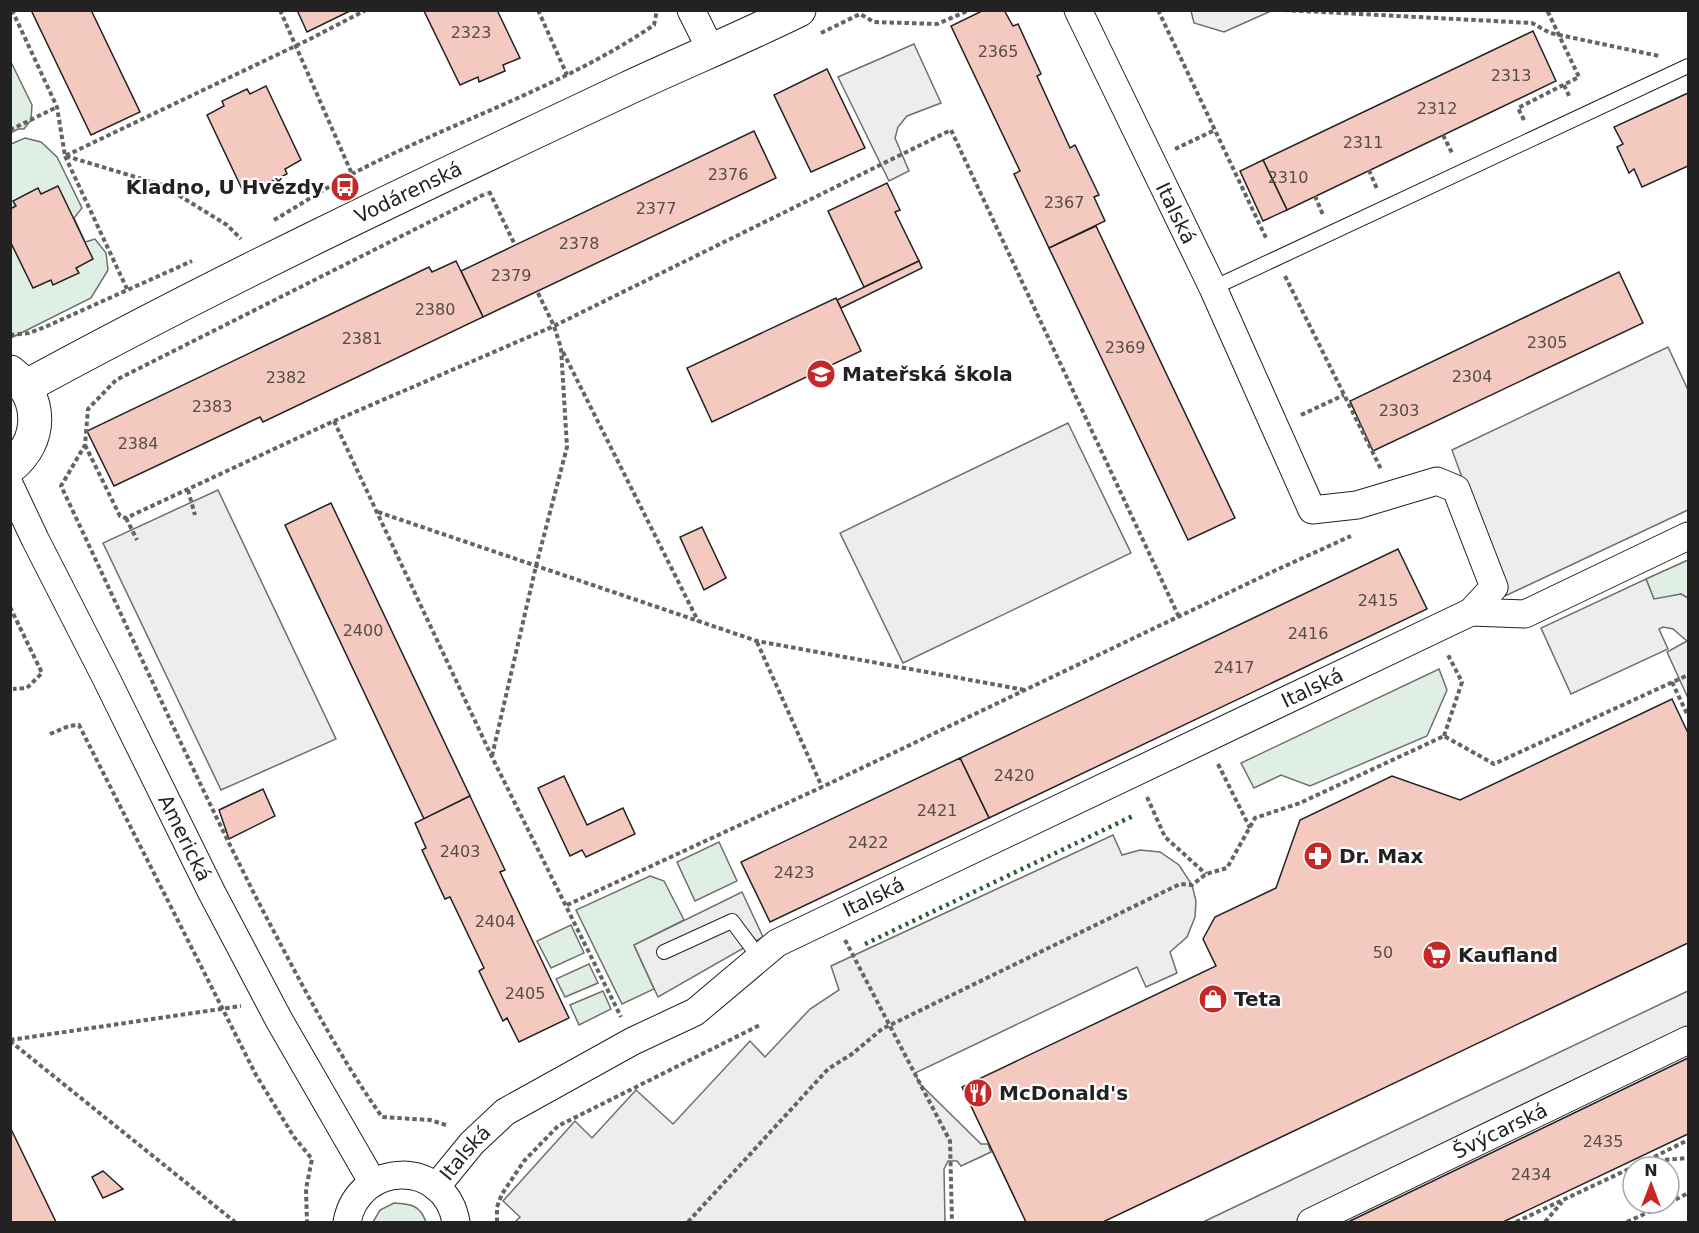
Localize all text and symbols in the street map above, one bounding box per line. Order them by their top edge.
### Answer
house number: 2323 [451,23,491,42]
house number: 2365 [978,42,1018,61]
house number: 2313 [1491,66,1531,85]
house number: 2312 [1417,99,1457,118]
house number: 2311 [1343,133,1383,152]
street label: Vodárenská [351,156,466,228]
house number: 2376 [708,165,748,184]
house number: 2310 [1268,168,1308,187]
bus stop icon: Kladno, U Hvězdy [329,171,361,203]
place label: Kladno, U Hvězdy [126,175,324,199]
street label: Italská [1151,178,1201,248]
house number: 2367 [1044,193,1084,212]
house number: 2377 [636,199,676,218]
house number: 2378 [559,234,599,253]
house number: 2379 [491,266,531,285]
house number: 2380 [415,300,455,319]
house number: 2381 [342,329,382,348]
house number: 2305 [1527,333,1567,352]
house number: 2369 [1105,338,1145,357]
school or university icon: Mateřská škola [805,358,837,390]
place label: Mateřská škola [842,362,1013,386]
house number: 2304 [1452,367,1492,386]
house number: 2382 [266,368,306,387]
house number: 2383 [192,397,232,416]
house number: 2303 [1379,401,1419,420]
house number: 2384 [118,434,158,453]
house number: 2415 [1358,591,1398,610]
house number: 2400 [343,621,383,640]
house number: 2416 [1288,624,1328,643]
house number: 2417 [1214,658,1254,677]
street label: Italská [1277,663,1347,713]
house number: 2420 [994,766,1034,785]
street label: Americká [153,791,216,885]
house number: 2421 [917,801,957,820]
house number: 2422 [848,833,888,852]
pharmacy icon: Dr. Max [1302,840,1334,872]
house number: 2403 [440,842,480,861]
place label: Dr. Max [1339,844,1424,868]
house number: 2423 [774,863,814,882]
street label: Italská [839,872,908,922]
house number: 2404 [475,912,515,931]
supermarket icon: Kaufland [1421,939,1453,971]
house number: 50 [1373,943,1393,962]
place label: Kaufland [1458,943,1558,967]
shop icon: Teta [1197,983,1229,1015]
house number: 2405 [505,984,545,1003]
place label: Teta [1234,987,1282,1011]
restaurant icon: McDonald's [962,1077,994,1109]
place label: McDonald's [999,1081,1128,1105]
street label: Švýcarská [1449,1098,1551,1164]
street label: Italská [434,1120,495,1185]
house number: 2435 [1583,1132,1623,1151]
north arrow [1621,1155,1681,1215]
text: N [1644,1161,1658,1180]
house number: 2434 [1511,1165,1551,1184]

